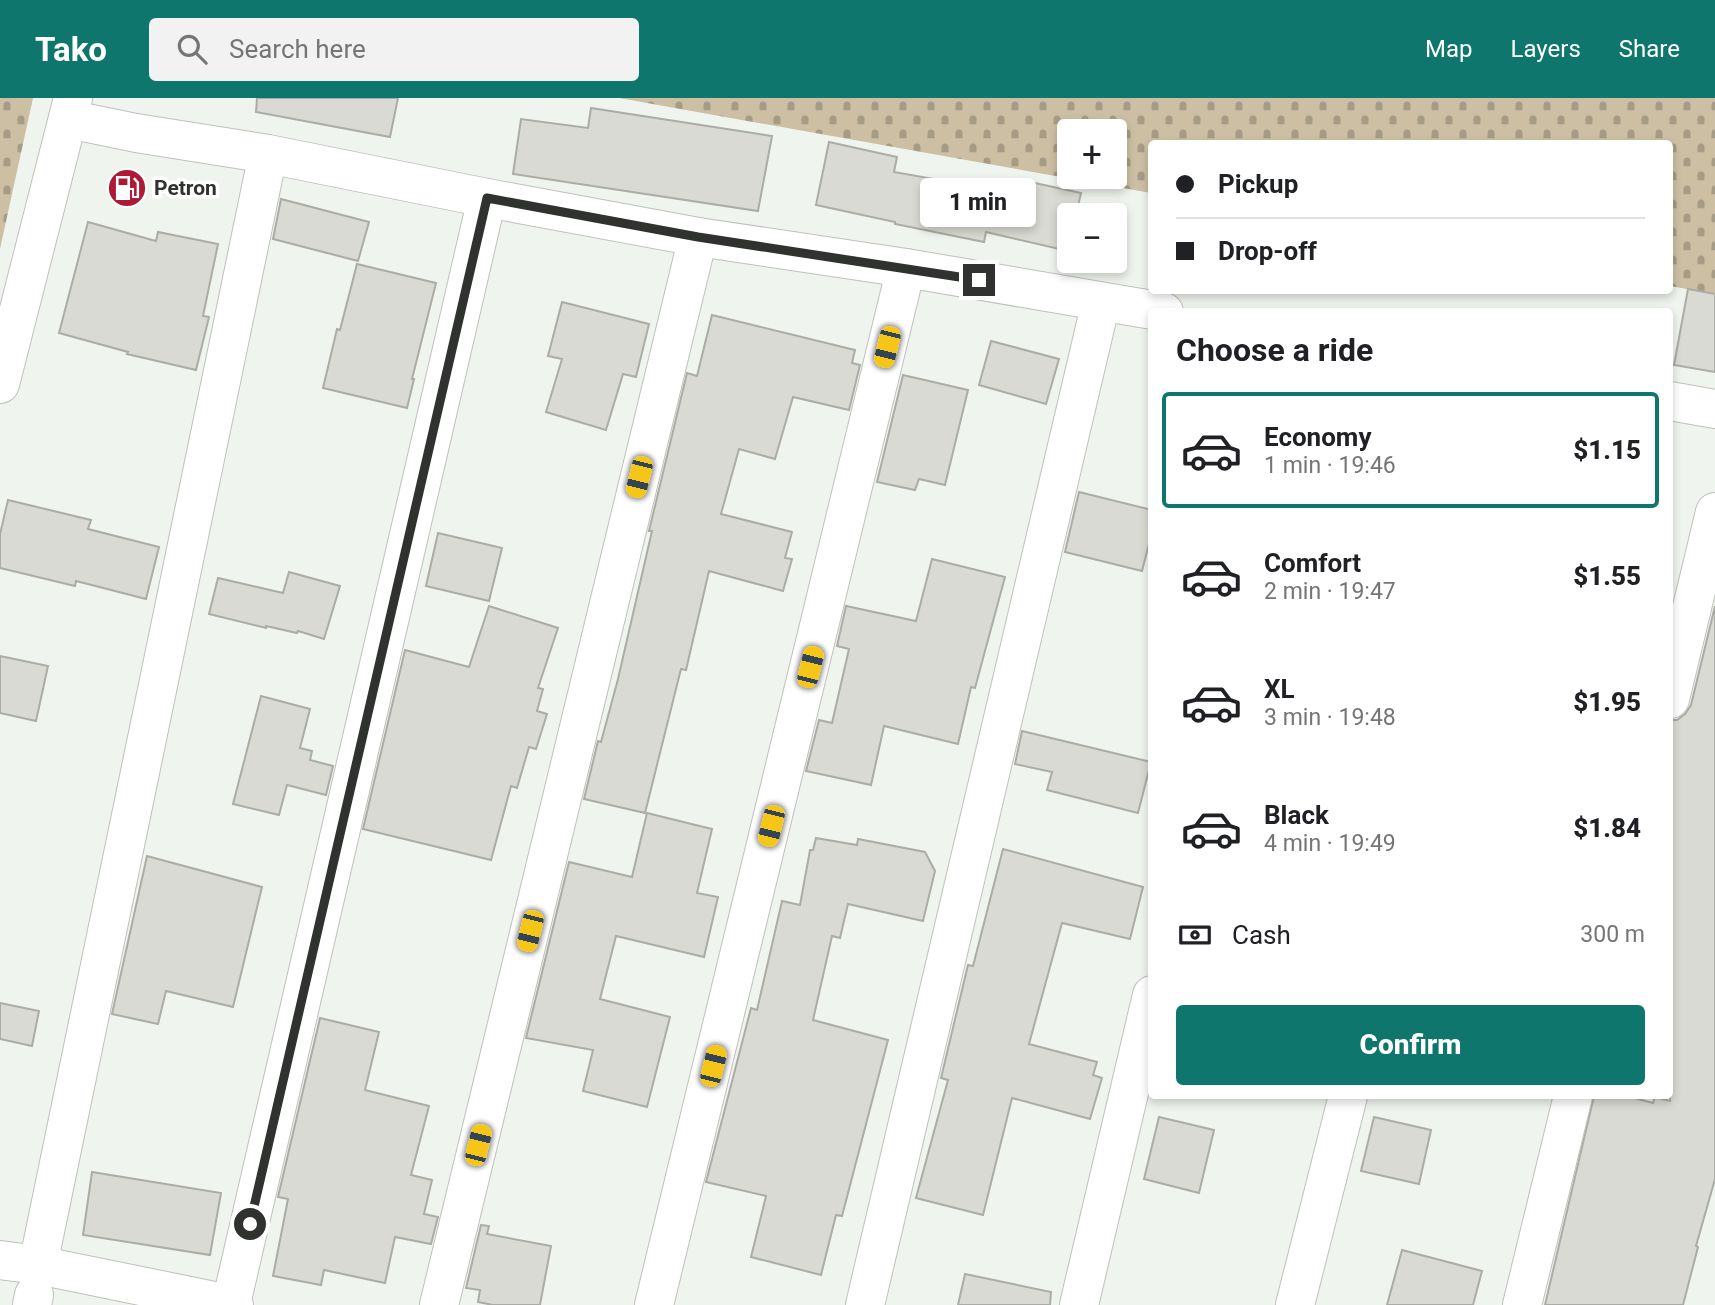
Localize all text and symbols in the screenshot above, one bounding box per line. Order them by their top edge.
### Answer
search box [149,18,639,81]
text: Tako [35,30,107,69]
icon: search [173,30,211,68]
text: Search here [229,34,366,64]
text: Map [1425,35,1473,63]
text: Layers [1511,35,1581,63]
text: Share [1619,35,1680,63]
map controls [1057,119,1127,273]
button: + [1057,119,1127,189]
fuel station icon: Petron [106,167,148,209]
text: Pickup [1218,169,1298,199]
place label: Petron [154,176,217,200]
callout: 1 min [921,178,1037,228]
text: 1 min [949,189,1007,216]
button: − [1057,203,1127,273]
text: Drop-off [1218,236,1317,266]
route end [963,264,995,296]
car [872,324,903,370]
text: Choose a ride [1176,331,1373,369]
icon: car [1180,419,1243,482]
text: Economy [1264,422,1371,452]
text: $1.15 [1573,435,1641,465]
text: 1 min · 19:46 [1264,452,1396,479]
car [624,454,655,500]
icon: car [1180,545,1243,608]
text: Comfort [1264,548,1361,578]
text: $1.55 [1573,561,1641,591]
text: 2 min · 19:47 [1264,578,1396,605]
car [795,644,826,690]
icon: car [1180,671,1243,734]
text: XL [1264,674,1295,704]
text: $1.95 [1573,687,1641,717]
text: 3 min · 19:48 [1264,704,1396,731]
icon: car [1180,797,1243,860]
text: Black [1264,800,1329,830]
car [756,803,787,849]
text: $1.84 [1573,813,1641,843]
text: 4 min · 19:49 [1264,830,1396,857]
car [515,908,546,954]
icon: cash [1176,916,1214,954]
text: Cash [1232,920,1291,950]
text: 300 m [1580,921,1645,948]
button: Confirm [1176,1005,1645,1085]
car [698,1043,729,1089]
car [463,1122,494,1168]
route start [234,1208,266,1240]

